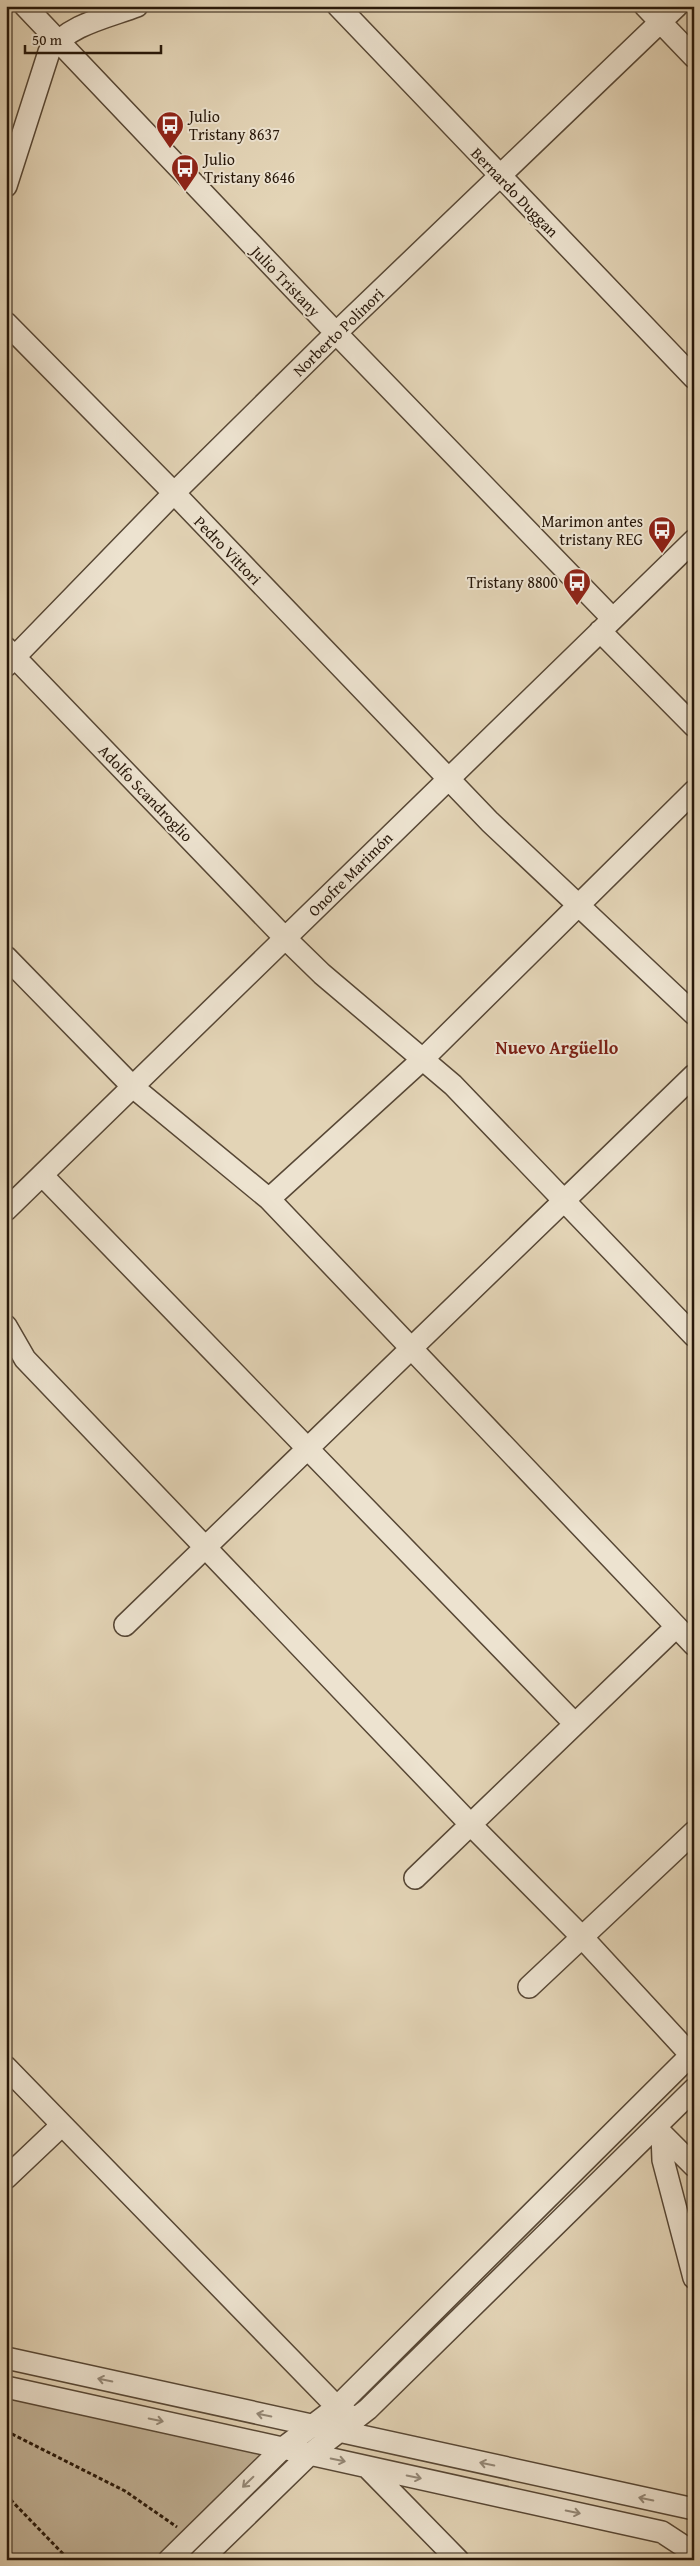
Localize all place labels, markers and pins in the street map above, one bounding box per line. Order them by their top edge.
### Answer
place label: Julio Tristany 8637 [187,104,280,146]
bus stop icon: Julio Tristany 8637 [155,110,185,149]
place label: Julio Tristany 8646 [202,147,295,189]
bus stop icon: Julio Tristany 8646 [170,153,200,192]
place label: Marimon antes tristany REG [541,509,644,551]
bus stop icon: Marimon antes tristany REG [647,515,677,554]
bus stop icon: Tristany 8800 [562,567,592,606]
place label: Tristany 8800 [467,570,558,594]

